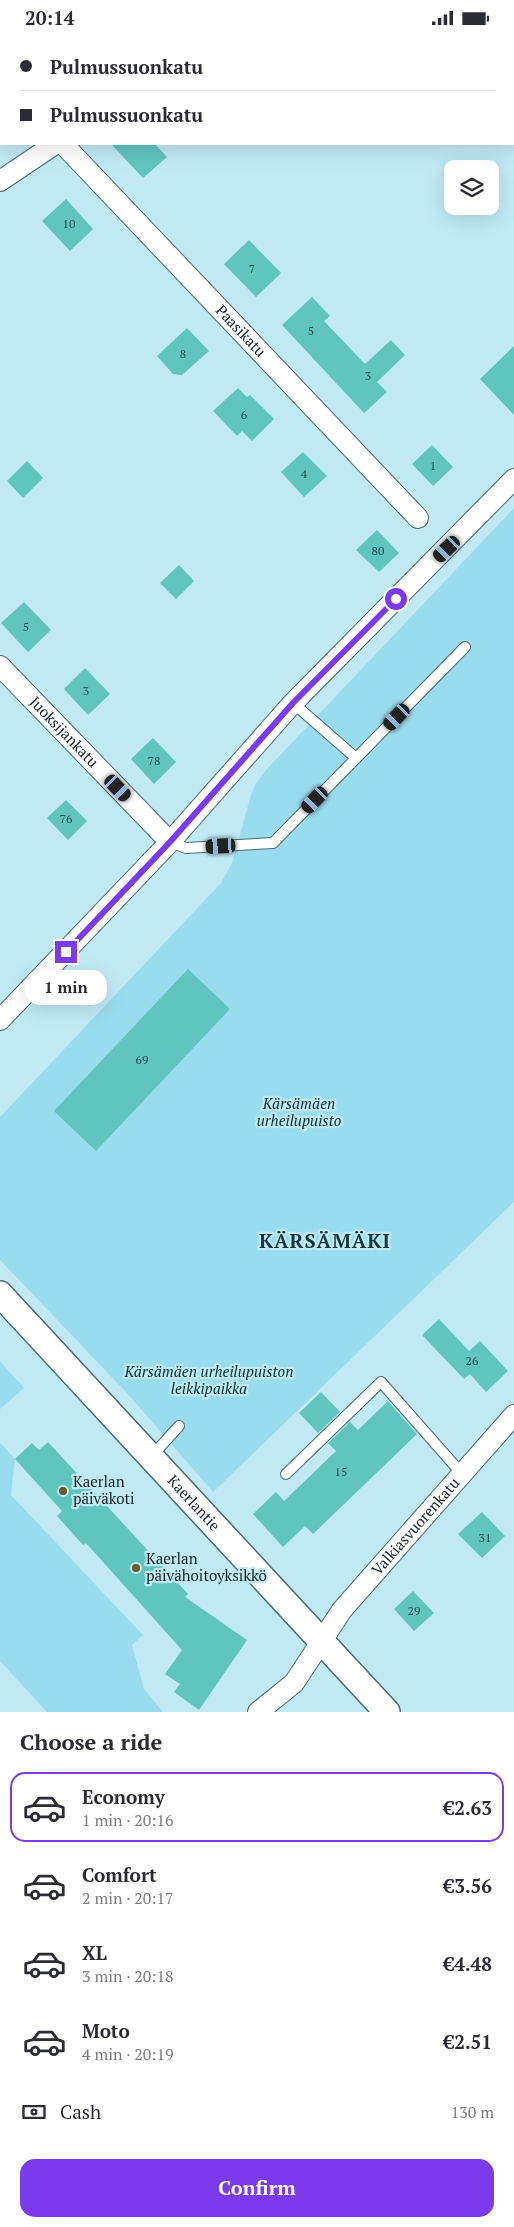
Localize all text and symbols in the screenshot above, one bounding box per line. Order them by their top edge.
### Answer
text: 20:14 [25,5,74,30]
text: Pulmussuonkatu [50,54,203,79]
text: Pulmussuonkatu [50,102,203,127]
map controls [444,160,499,215]
button: layers [444,160,499,215]
house number: 10 [63,216,75,231]
house number: 7 [249,261,255,276]
street label: Paasikatu [212,300,271,361]
house number: 5 [308,323,314,338]
house number: 8 [180,346,186,361]
house number: 3 [365,368,371,383]
house number: 6 [241,407,248,422]
house number: 1 [430,458,436,473]
house number: 4 [301,466,308,481]
car [430,533,463,565]
house number: 80 [372,543,384,558]
route start [385,588,407,610]
house number: 5 [23,619,29,634]
house number: 3 [83,683,89,698]
street label: Juoksijankatu [26,692,104,771]
car [381,701,412,733]
house number: 78 [148,753,160,768]
car [102,772,133,804]
car [299,784,330,816]
house number: 76 [60,811,73,826]
car [205,838,236,854]
route end [55,941,77,963]
callout: 1 min [25,969,107,1005]
text: 1 min [44,976,88,998]
house number: 69 [136,1052,148,1067]
park label: Kärsämäen urheilupuisto [257,1093,342,1130]
district label: KÄRSÄMÄKI [259,1227,391,1254]
house number: 26 [466,1353,479,1368]
park label: Kärsämäen urheilupuiston leikkipaikka [123,1361,294,1398]
house number: 15 [335,1464,347,1479]
street label: Kaerlantie [163,1470,225,1535]
place label: Kaerlan päiväkoti [73,1471,135,1508]
street label: Valkiasvuorenkatu [367,1472,464,1579]
marker: Kaerlan päiväkoti [57,1485,69,1497]
house number: 31 [479,1530,491,1545]
place label: Kaerlan päivähoitoyksikkö [146,1548,267,1585]
marker: Kaerlan päivähoitoyksikkö [130,1562,142,1574]
house number: 29 [408,1603,420,1618]
text: Choose a ride [20,1727,162,1756]
text: Economy [82,1784,165,1809]
icon: car [22,1785,67,1830]
text: €2.63 [443,1795,492,1820]
text: 1 min · 20:16 [82,1809,174,1831]
text: Comfort [82,1862,157,1887]
icon: car [22,1863,67,1908]
text: €3.56 [443,1873,492,1898]
text: 2 min · 20:17 [82,1887,174,1909]
text: XL [82,1940,107,1965]
icon: car [22,1941,67,1986]
text: €4.48 [443,1951,492,1976]
text: 3 min · 20:18 [82,1965,174,1987]
text: Moto [82,2018,130,2043]
icon: car [22,2019,67,2064]
text: €2.51 [443,2029,492,2054]
text: 4 min · 20:19 [82,2043,174,2065]
icon: cash [20,2098,48,2126]
text: Cash [60,2099,101,2124]
text: 130 m [451,2101,494,2123]
button: Confirm [20,2159,494,2217]

